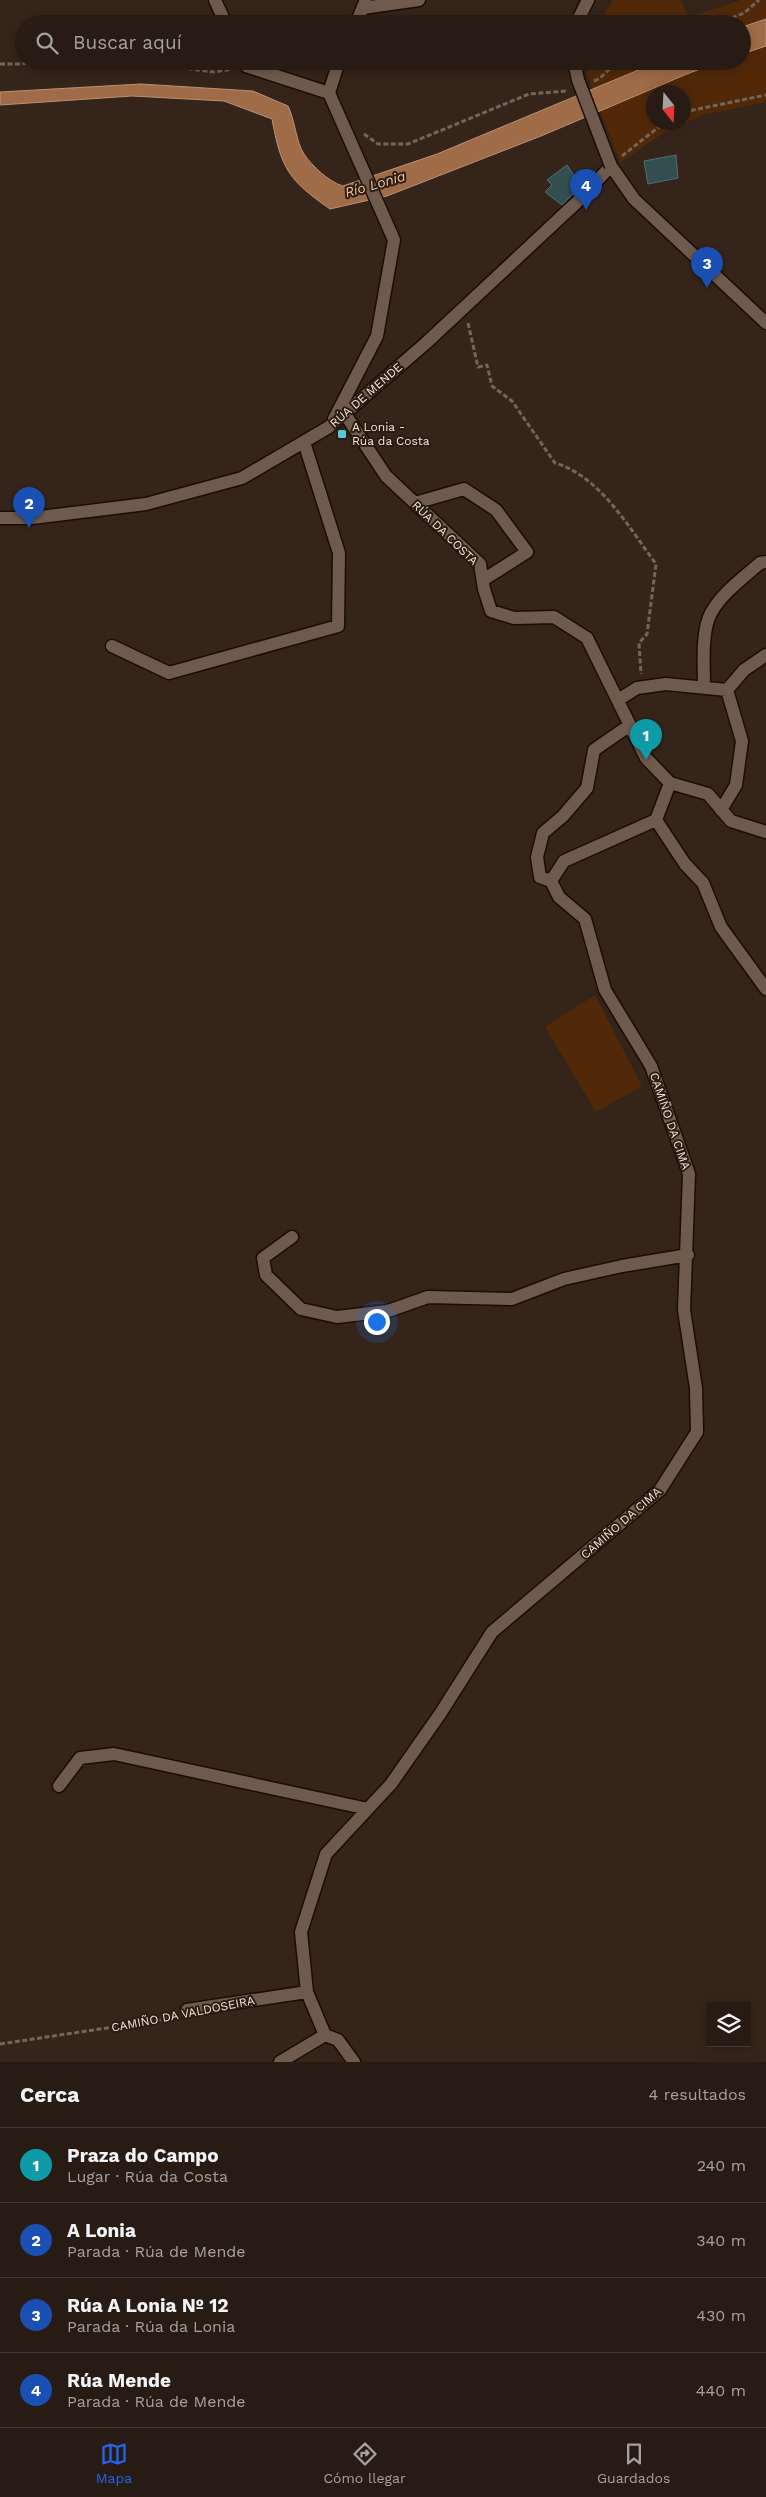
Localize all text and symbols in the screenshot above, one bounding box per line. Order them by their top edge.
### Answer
search box [15,15,751,70]
icon: search [33,29,61,57]
text: Buscar aquí [73,31,182,54]
north arrow [646,85,691,130]
water label: Río Lonia [343,168,408,200]
pin: 4 [570,169,602,210]
pin: 3 [691,247,723,288]
street label: RÚA DE MENDE [327,360,405,430]
place label: A Lonia - Rúa da Costa [352,420,430,448]
marker: A Lonia - Rúa da Costa [336,428,348,440]
pin: 2 [13,487,45,528]
street label: RÚA DA COSTA [409,498,481,568]
pin: 1 [630,719,662,760]
street label: CAMIÑO DA CIMA [647,1071,693,1171]
your location [364,1309,390,1335]
street label: CAMIÑO DA CIMA [578,1484,664,1562]
street label: CAMIÑO DA VALDOSEIRA [110,1993,256,2035]
map controls [706,2002,751,2047]
button: layers [706,2002,751,2047]
text: Cerca [20,2082,79,2107]
text: 4 resultados [649,2085,746,2104]
text: Praza do Campo [67,2144,219,2167]
text: 1 [33,2156,39,2175]
text: 240 m [697,2156,746,2175]
text: Lugar · Rúa da Costa [67,2167,228,2186]
text: A Lonia [67,2219,136,2242]
text: 2 [31,2231,41,2250]
text: 340 m [696,2231,746,2250]
text: Parada · Rúa de Mende [67,2242,246,2261]
text: Rúa A Lonia Nº 12 [67,2294,229,2317]
text: 3 [31,2306,41,2325]
text: 430 m [696,2306,746,2325]
text: Parada · Rúa da Lonia [67,2317,235,2336]
text: Rúa Mende [67,2369,171,2392]
text: 4 [31,2381,41,2400]
text: 440 m [696,2381,746,2400]
text: Parada · Rúa de Mende [67,2392,246,2411]
tab: Mapa [96,2440,132,2486]
tab: Cómo llegar [323,2440,406,2486]
tab: Guardados [597,2440,670,2486]

